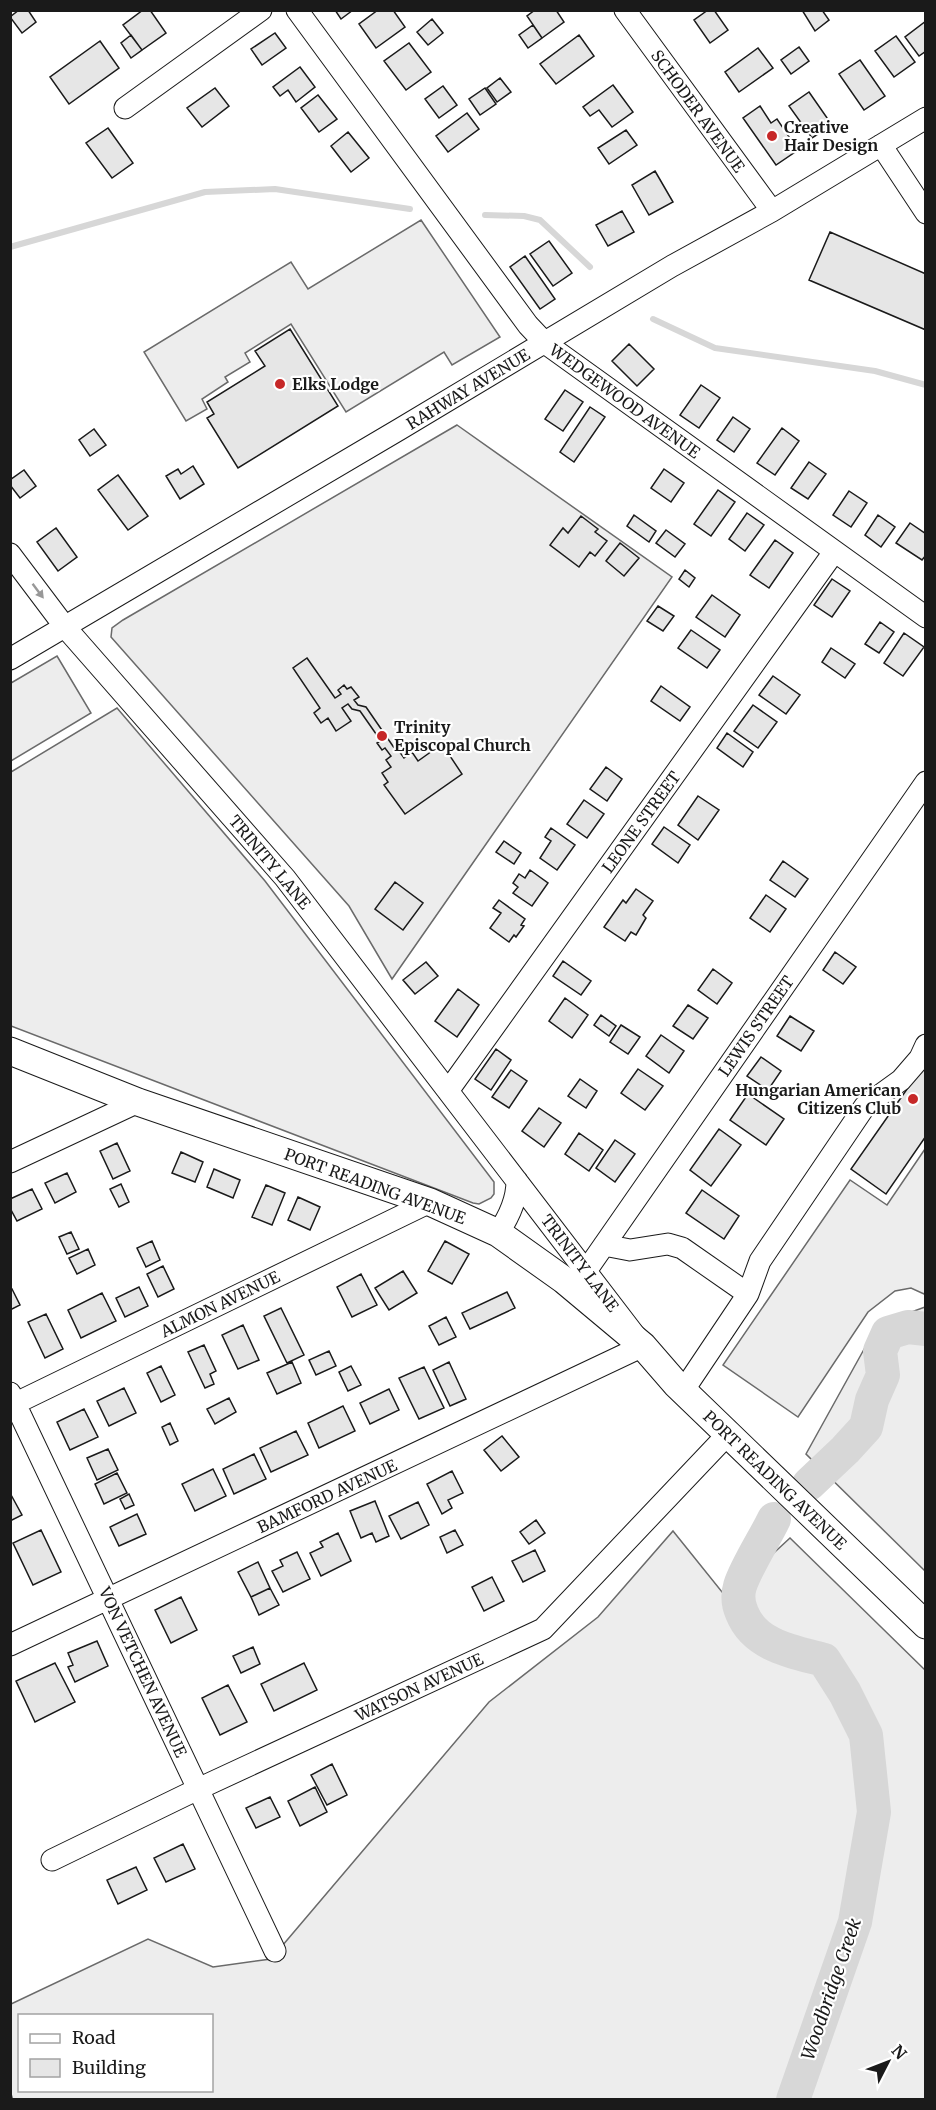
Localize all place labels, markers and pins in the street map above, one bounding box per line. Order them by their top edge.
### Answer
place label: Creative Hair Design [784,117,878,155]
marker: Creative Hair Design [765,129,779,143]
place label: Elks Lodge [292,374,379,394]
marker: Elks Lodge [273,377,287,391]
place label: Trinity Episcopal Church [394,717,531,755]
marker: Trinity Episcopal Church [375,729,389,743]
place label: Hungarian American Citizens Club [735,1080,901,1118]
marker: Hungarian American Citizens Club [906,1092,920,1106]

